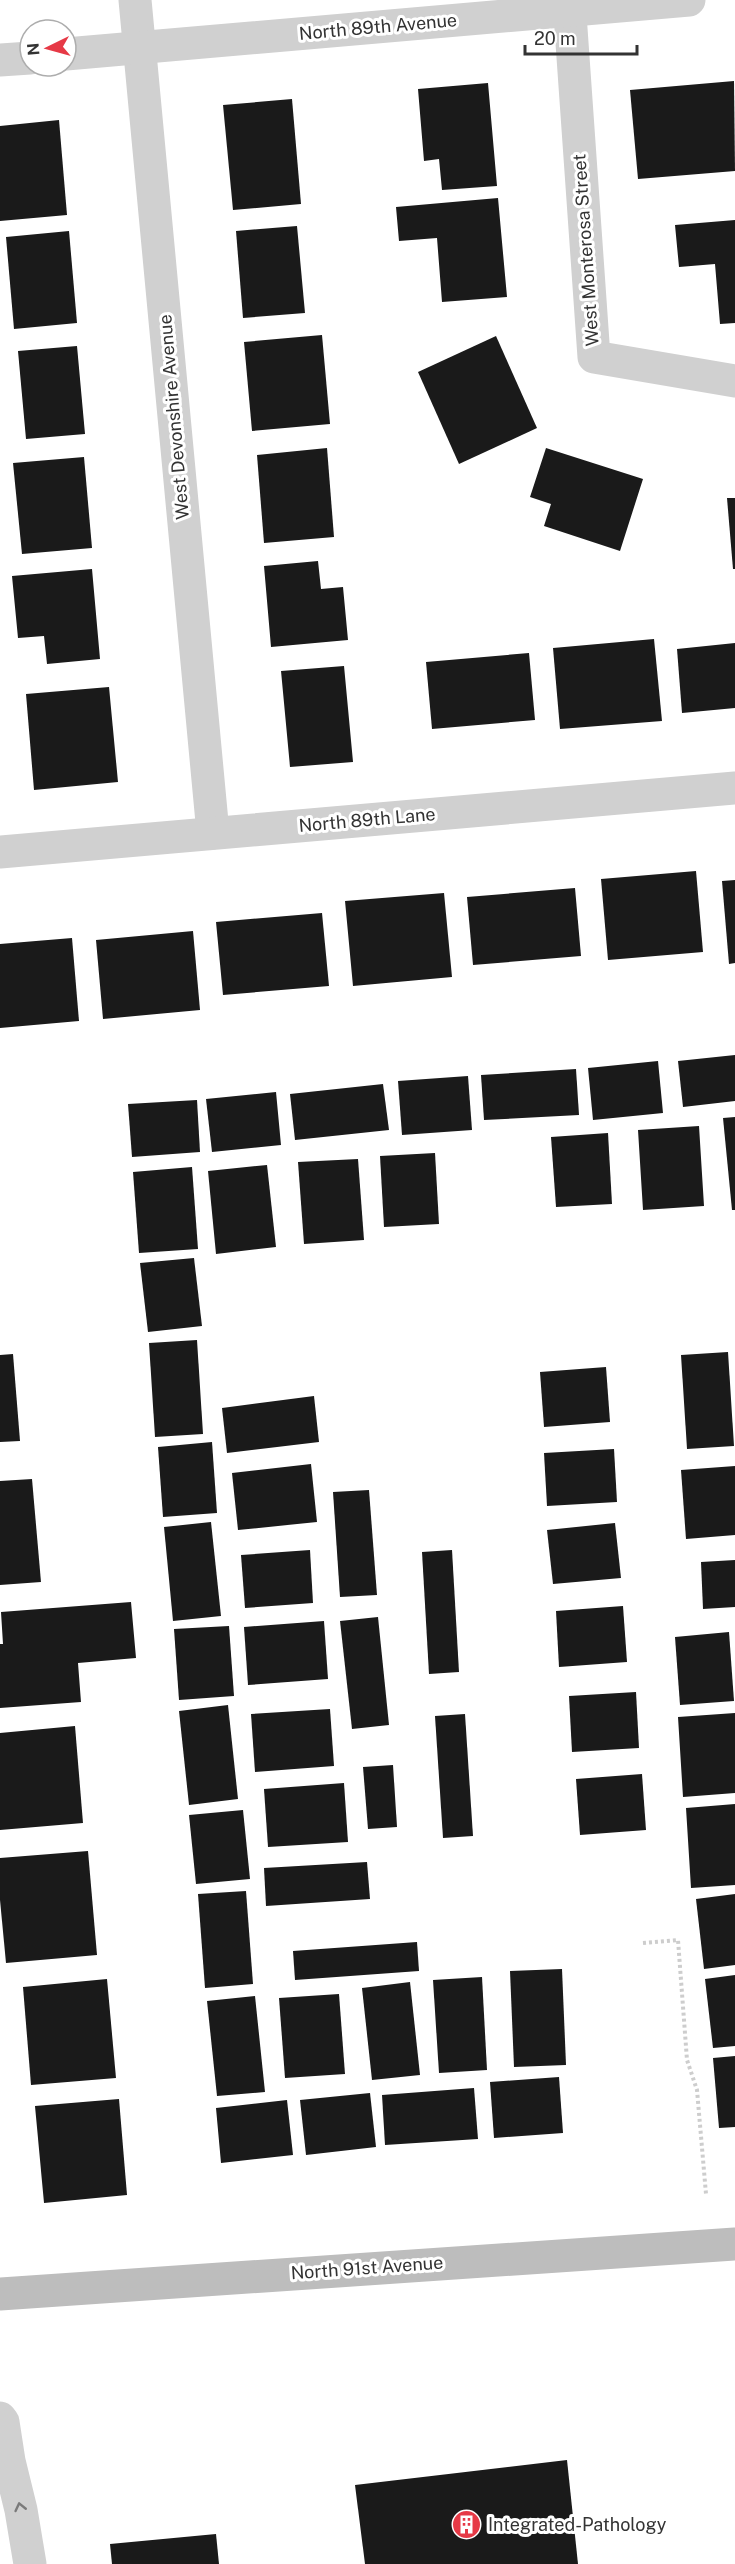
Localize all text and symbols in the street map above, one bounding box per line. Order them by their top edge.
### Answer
street label: North 89th Avenue [298,9,458,44]
north arrow [18,18,78,78]
scale bar [525,18,638,56]
text: 20 m [534,28,576,49]
text: N [24,42,44,56]
street label: West Monterosa Street [568,153,603,347]
street label: West Devonshire Avenue [154,314,193,521]
street label: North 89th Lane [298,803,436,836]
street label: North 91st Avenue [290,2252,444,2283]
one-way arrow [14,2502,27,2512]
building icon: Integrated-Pathology [451,2509,483,2541]
place label: Integrated-Pathology [488,2514,667,2535]

